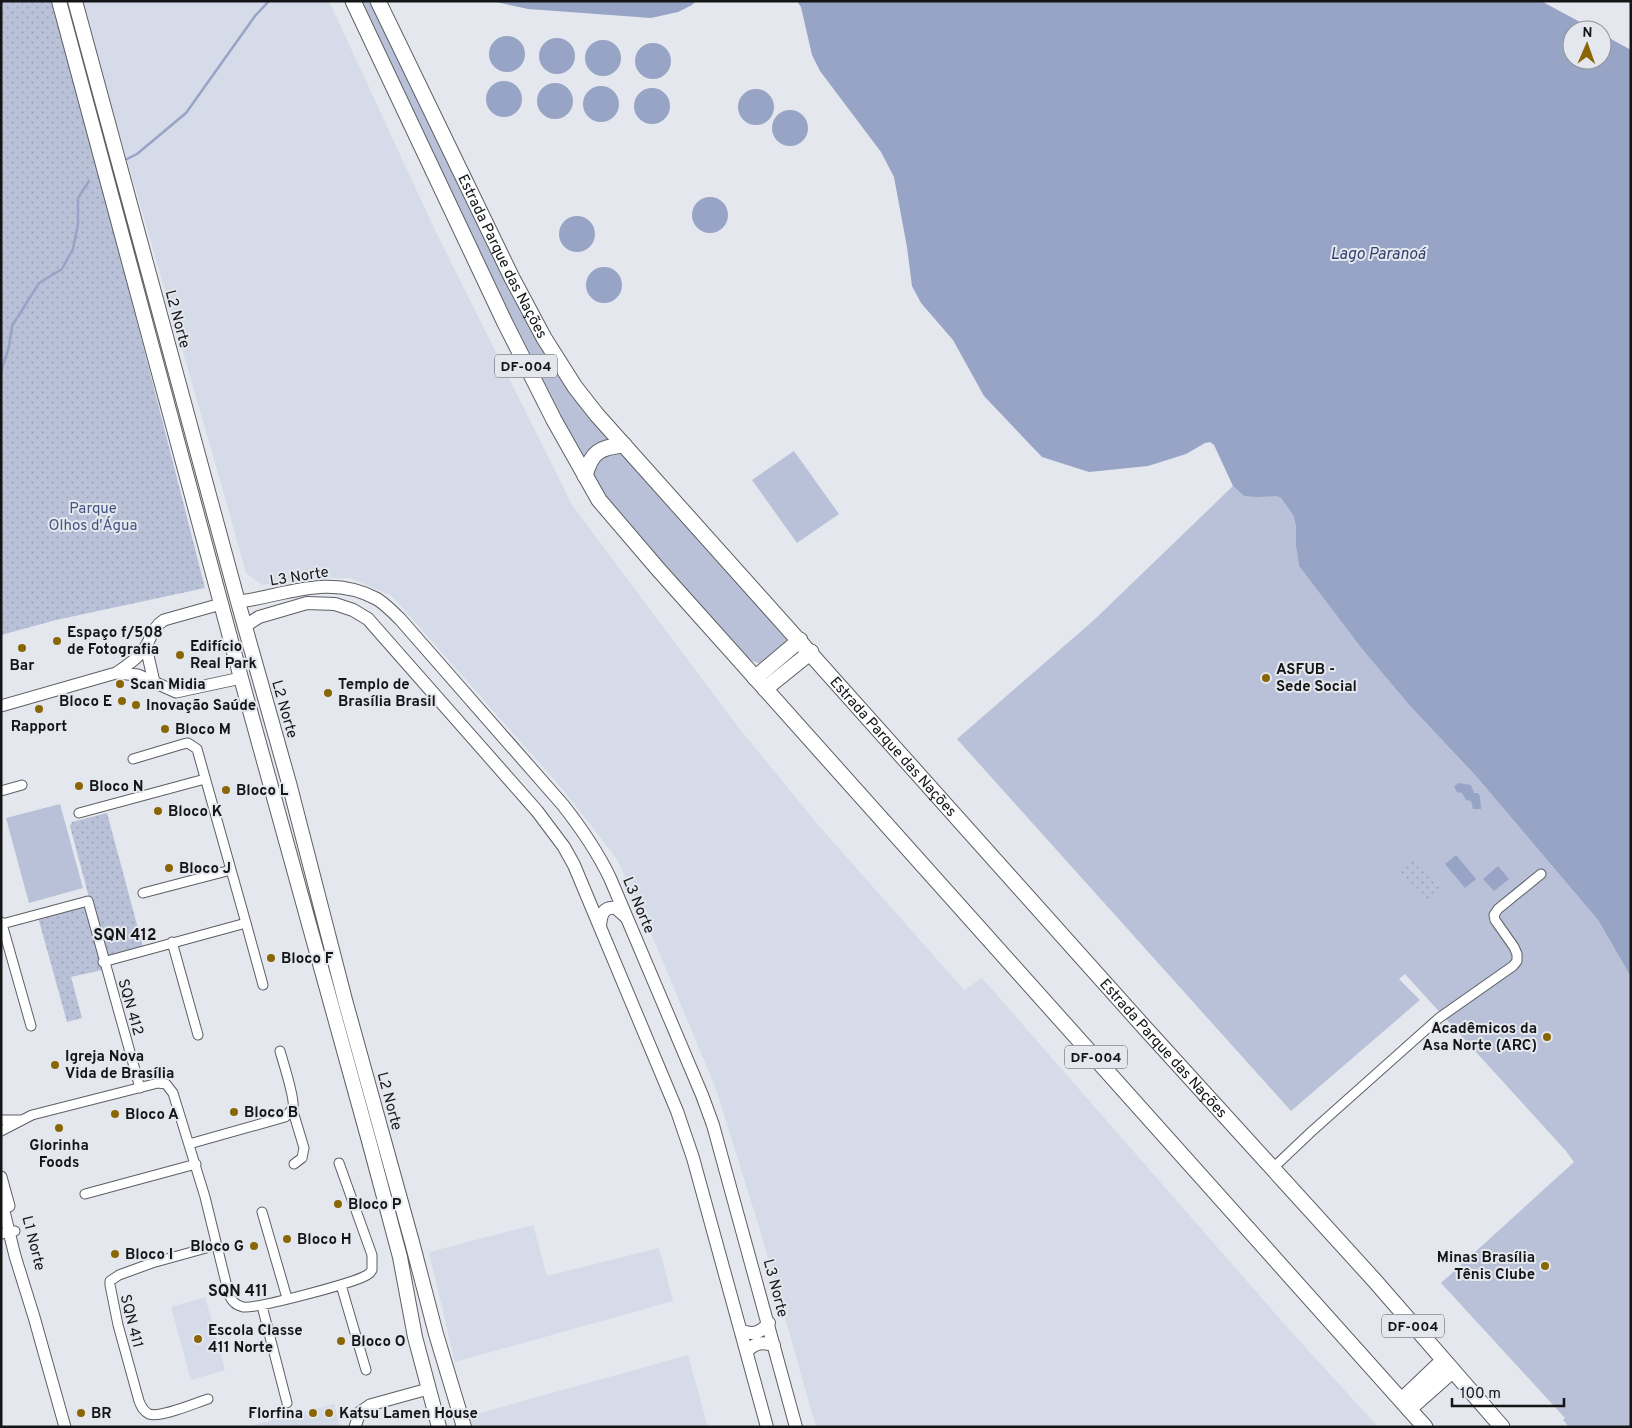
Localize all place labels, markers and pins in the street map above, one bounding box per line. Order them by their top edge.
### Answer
place label: Espaço f/508 de Fotografia [67,624,163,660]
marker: Espaço f/508 de Fotografia [51,635,63,647]
place label: Edifício Real Park [190,638,257,674]
marker: Bar [16,642,28,654]
marker: Edifício Real Park [174,649,186,661]
place label: Bar [9,657,35,676]
place label: ASFUB - Sede Social [1276,661,1357,697]
marker: ASFUB - Sede Social [1260,672,1272,684]
place label: Scan Midia [130,676,206,695]
place label: Templo de Brasília Brasil [338,676,436,712]
marker: Scan Midia [114,678,126,690]
marker: Templo de Brasília Brasil [322,687,334,699]
place label: Bloco E [59,693,112,712]
marker: Bloco E [116,695,128,707]
place label: Inovação Saúde [146,697,256,716]
marker: Inovação Saúde [130,699,142,711]
marker: Rapport [33,703,45,715]
place label: Rapport [11,718,67,737]
place label: Bloco M [175,721,231,740]
marker: Bloco M [159,723,171,735]
place label: Bloco N [89,778,143,797]
marker: Bloco N [73,780,85,792]
place label: Bloco L [236,782,289,801]
marker: Bloco L [220,784,232,796]
place label: Bloco K [168,803,223,822]
marker: Bloco K [152,805,164,817]
place label: Bloco J [179,860,231,879]
marker: Bloco J [163,862,175,874]
place label: Bloco F [281,950,334,969]
marker: Bloco F [265,952,277,964]
place label: Acadêmicos da Asa Norte (ARC) [1422,1020,1537,1056]
marker: Acadêmicos da Asa Norte (ARC) [1541,1031,1553,1043]
place label: Igreja Nova Vida de Brasília [65,1048,174,1084]
marker: Igreja Nova Vida de Brasília [49,1059,61,1071]
place label: Bloco B [244,1104,298,1123]
place label: Bloco A [125,1106,179,1125]
marker: Bloco B [228,1106,240,1118]
marker: Bloco A [109,1108,121,1120]
marker: Glorinha Foods [53,1122,65,1134]
place label: Glorinha Foods [29,1137,89,1173]
place label: Bloco P [348,1196,402,1215]
marker: Bloco P [332,1198,344,1210]
place label: Bloco H [297,1231,351,1250]
marker: Bloco H [281,1233,293,1245]
place label: Bloco G [190,1238,244,1257]
marker: Bloco G [248,1240,260,1252]
place label: Bloco I [125,1246,173,1265]
marker: Bloco I [109,1248,121,1260]
place label: Minas Brasília Tênis Clube [1437,1249,1535,1285]
marker: Minas Brasília Tênis Clube [1539,1260,1551,1272]
place label: Escola Classe 411 Norte [208,1322,303,1358]
marker: Escola Classe 411 Norte [192,1333,204,1345]
place label: Bloco O [351,1333,405,1352]
marker: Bloco O [335,1335,347,1347]
place label: BR [91,1405,112,1424]
place label: Florfina [248,1405,303,1424]
place label: Katsu Lamen House [339,1405,478,1424]
marker: BR [75,1407,87,1419]
marker: Florfina [307,1407,319,1419]
marker: Katsu Lamen House [323,1407,335,1419]

